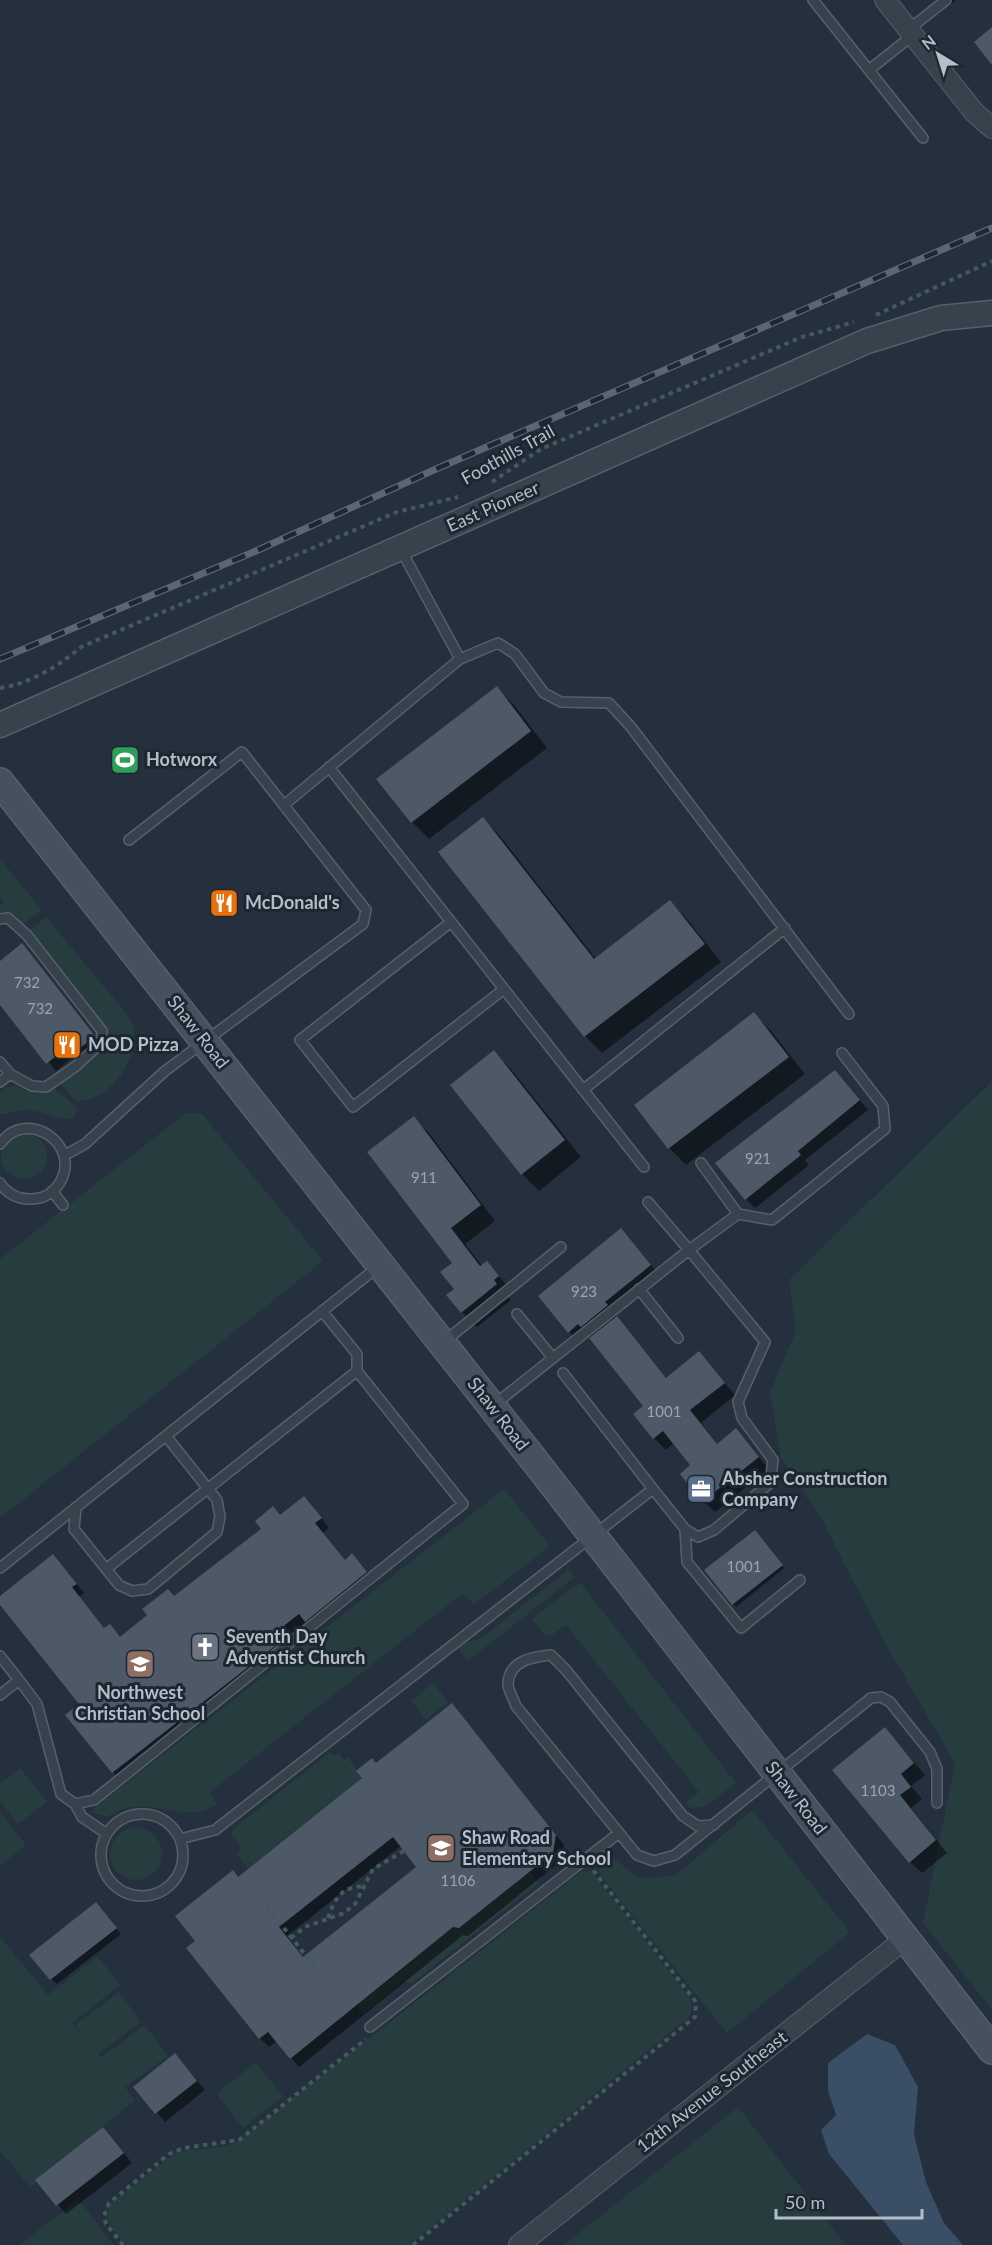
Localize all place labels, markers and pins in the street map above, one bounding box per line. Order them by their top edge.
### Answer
sports icon: Hotworx [109,744,141,776]
place label: Hotworx [146,748,218,770]
restaurant icon: McDonald's [208,887,240,919]
place label: McDonald's [245,891,340,913]
restaurant icon: MOD Pizza [51,1029,83,1061]
place label: MOD Pizza [88,1033,179,1055]
place label: Absher Construction Company [721,1467,888,1510]
office icon: Absher Construction Company [685,1473,717,1505]
place label: Seventh Day Adventist Church [225,1625,365,1668]
church icon: Seventh Day Adventist Church [189,1631,221,1663]
school or university icon: Northwest Christian School [124,1648,156,1680]
place label: Northwest Christian School [75,1681,205,1724]
place label: Shaw Road Elementary School [462,1826,611,1869]
school or university icon: Shaw Road Elementary School [425,1832,457,1864]

